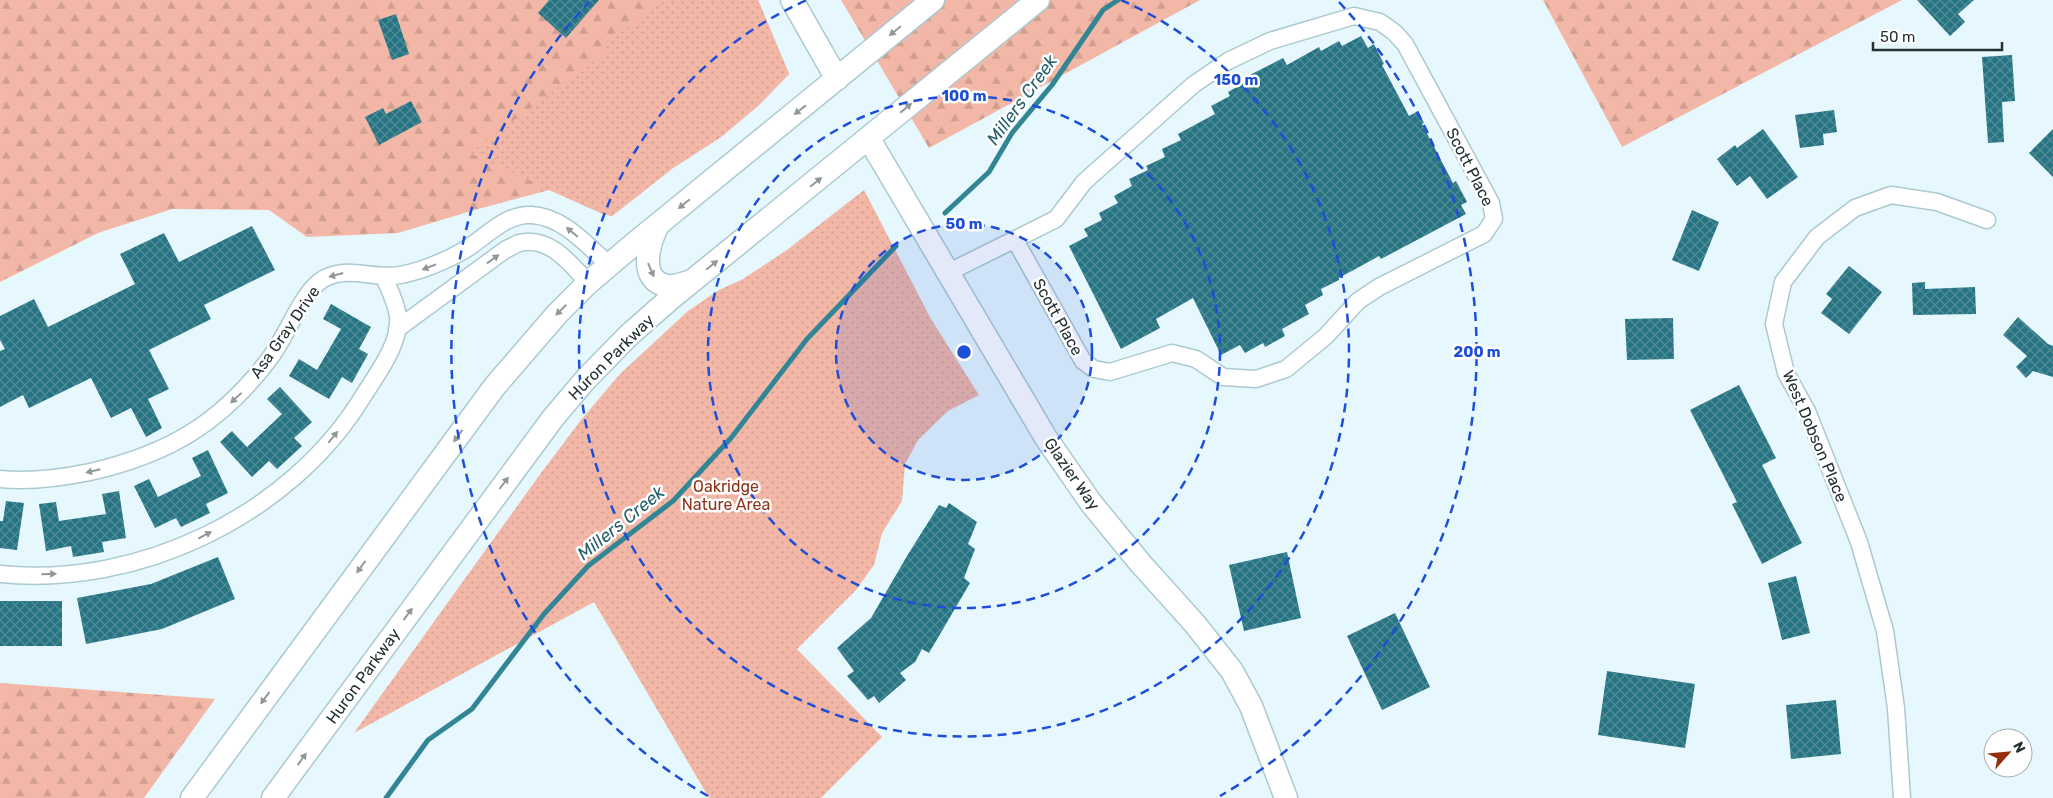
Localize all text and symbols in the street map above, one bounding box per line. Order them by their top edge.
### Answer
scale bar [1873,20,2002,52]
one-way arrow [889,26,902,37]
text: 50 m [1880,28,1915,46]
water label: Millers Creek [982,50,1063,149]
text: 150 m [1214,71,1258,89]
text: 100 m [942,87,986,105]
one-way arrow [899,102,912,113]
one-way arrow [793,104,806,115]
street label: Scott Place [1442,125,1498,209]
one-way arrow [809,176,822,187]
one-way arrow [677,198,690,209]
text: 50 m [946,215,982,233]
one-way arrow [566,227,579,238]
one-way arrow [486,254,500,264]
one-way arrow [706,259,719,270]
one-way arrow [647,262,655,277]
one-way arrow [421,263,436,271]
one-way arrow [329,271,344,279]
street label: Scott Place [1029,275,1087,359]
street label: Asa Gray Drive [246,282,324,382]
one-way arrow [555,304,567,316]
street label: Huron Parkway [564,310,658,404]
centre of rings [955,343,973,361]
text: 200 m [1453,343,1501,361]
street label: West Dobson Place [1779,367,1851,505]
one-way arrow [230,392,242,404]
one-way arrow [452,429,463,442]
one-way arrow [327,431,338,444]
street label: Glazier Way [1040,434,1104,514]
one-way arrow [86,467,101,475]
one-way arrow [499,477,510,490]
park label: Oakridge Nature Area [682,477,770,514]
water label: Millers Creek [573,481,670,565]
one-way arrow [198,531,212,539]
one-way arrow [356,560,367,573]
one-way arrow [41,570,57,578]
one-way arrow [403,607,413,621]
street label: Huron Parkway [322,625,404,727]
one-way arrow [260,691,270,705]
north arrow [1983,728,2033,778]
text: N [2009,739,2029,756]
one-way arrow [297,752,307,766]

